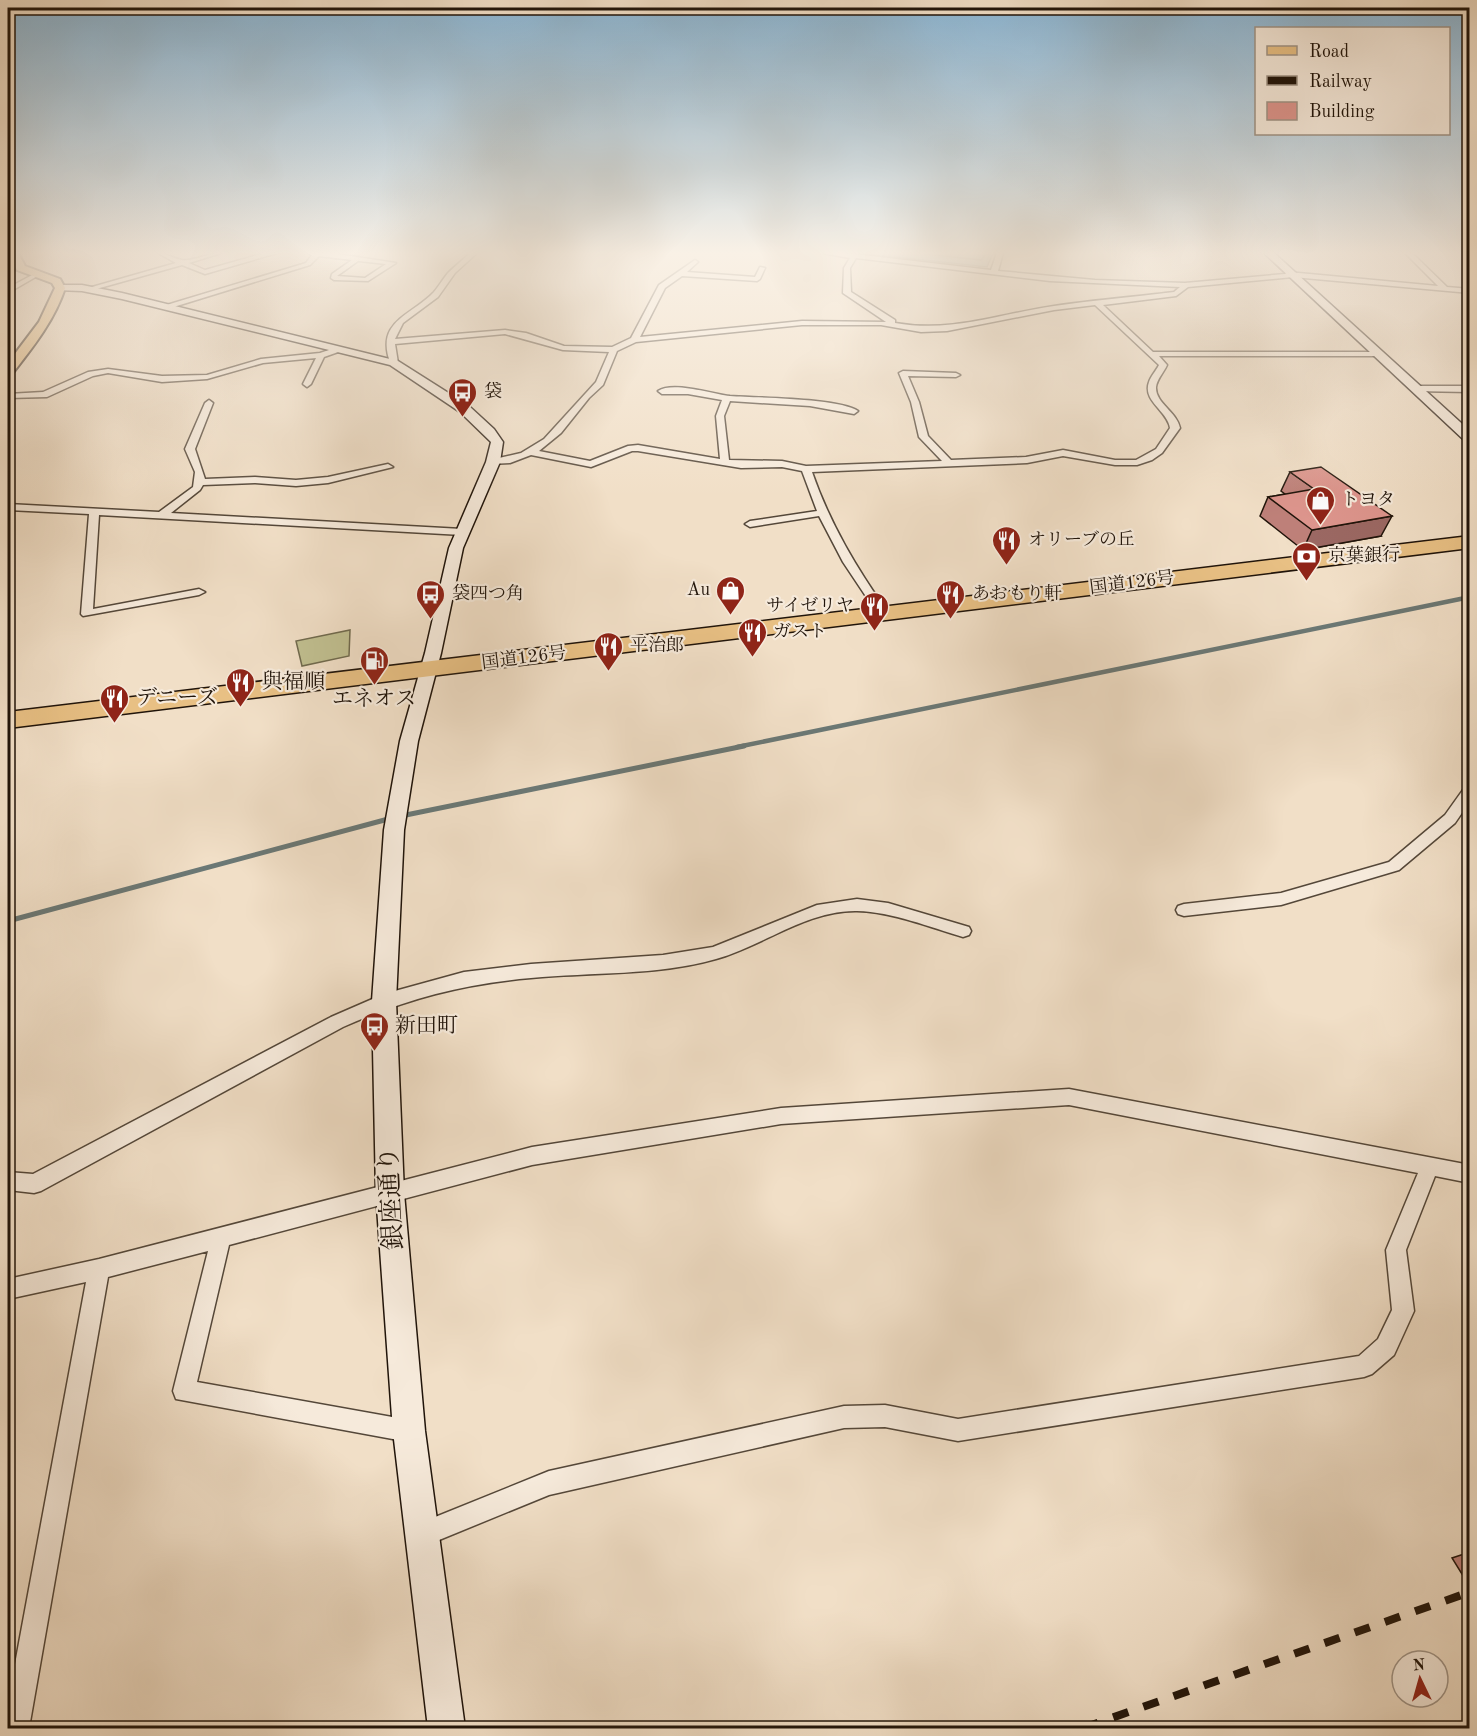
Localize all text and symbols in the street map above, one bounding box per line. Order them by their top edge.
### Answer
legend [1255,27,1450,135]
text: Road [1309,43,1349,61]
text: Railway [1309,73,1372,91]
text: Building [1309,103,1375,121]
bus stop icon: 袋 [447,376,479,418]
place label: 袋 [484,381,502,401]
shop icon: トヨタ [1304,484,1336,526]
place label: トヨタ [1341,491,1395,509]
restaurant icon: オリーブの丘 [991,524,1023,566]
place label: オリーブの丘 [1028,530,1135,549]
bank icon: 京葉銀行 [1291,540,1323,582]
place label: 京葉銀行 [1328,545,1400,565]
street label: 国道126号 [1088,567,1175,597]
shop icon: Au [715,574,747,616]
bus stop icon: 袋四つ角 [415,578,447,620]
restaurant icon: あおもり軒 [935,578,967,620]
place label: Au [687,581,710,599]
place label: 袋四つ角 [452,583,524,603]
place label: あおもり軒 [972,583,1062,603]
restaurant icon: サイゼリヤ [859,590,891,632]
place label: サイゼリヤ [766,596,854,615]
restaurant icon: ガスト [736,616,768,658]
place label: ガスト [773,622,827,641]
restaurant icon: 平治郎 [593,630,625,672]
place label: 平治郎 [630,635,684,655]
street label: 国道126号 [480,642,567,672]
fuel station icon: エネオス [358,644,390,686]
restaurant icon: 與福順 [225,666,257,708]
place label: 與福順 [262,670,325,693]
restaurant icon: デニーズ [99,682,131,724]
place label: デニーズ [136,686,218,709]
place label: エネオス [332,687,416,710]
bus stop icon: 新田町 [358,1010,390,1052]
place label: 新田町 [395,1014,458,1037]
street label: 銀座通り [374,1145,408,1251]
north arrow [1390,1649,1450,1709]
text: N [1412,1657,1426,1675]

